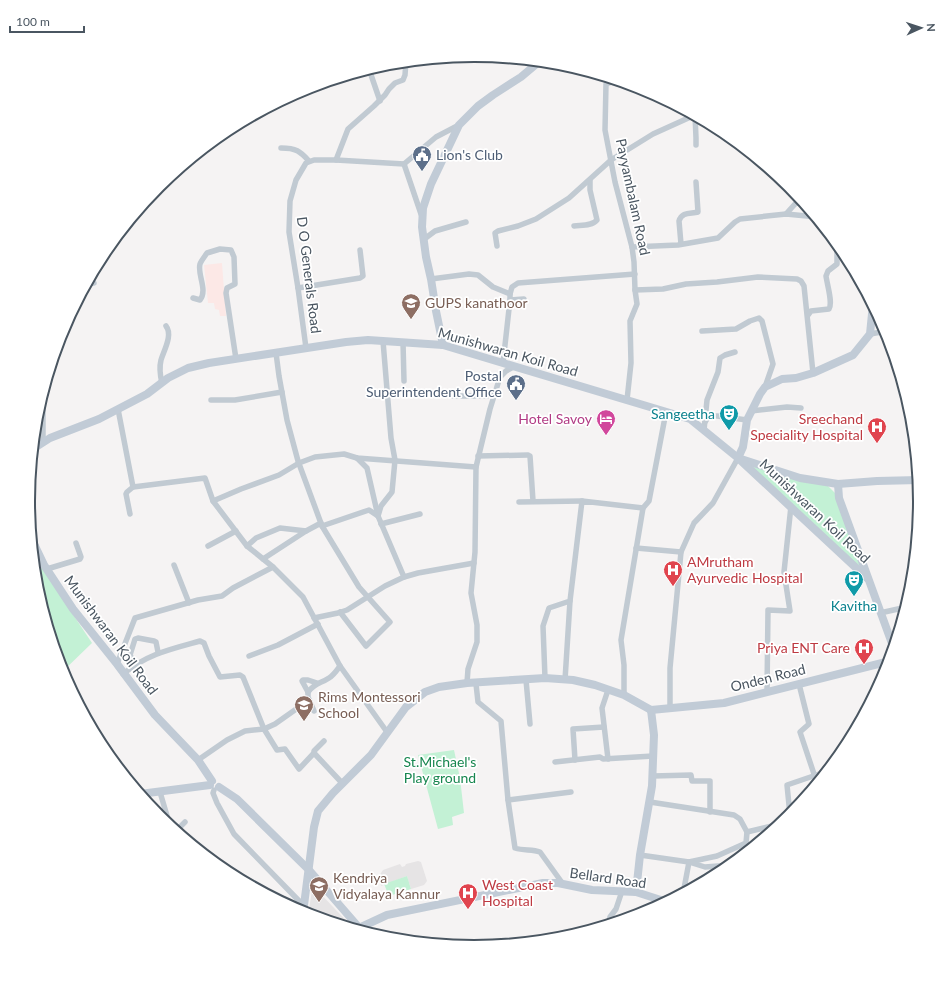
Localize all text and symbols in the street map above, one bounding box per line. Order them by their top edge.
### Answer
scale bar [10,8,84,34]
north arrow [901,8,941,48]
text: 100 m [16,14,50,29]
text: N [925,23,938,32]
street label: Payyambalam Road [613,137,654,257]
public building icon: Lion's Club [411,144,433,172]
place label: Lion's Club [436,146,503,163]
street label: D O Generals Road [294,215,325,334]
school or university icon: GUPS kanathoor [400,292,422,320]
place label: GUPS kanathoor [425,294,528,311]
street label: Munishwaran Koil Road [436,323,580,380]
place label: Postal Superintendent Office [366,367,502,400]
public building icon: Postal Superintendent Office [505,373,527,401]
theatre icon: Sangeetha [718,403,740,431]
place label: Sangeetha [651,405,715,422]
hotel icon: Hotel Savoy [595,408,617,436]
place label: Hotel Savoy [518,410,593,427]
place label: Sreechand Speciality Hospital [750,410,863,443]
hospital icon: Sreechand Speciality Hospital [866,416,888,444]
street label: Munishwaran Koil Road [757,455,874,566]
place label: AMrutham Ayurvedic Hospital [687,553,803,586]
hospital icon: AMrutham Ayurvedic Hospital [662,559,684,587]
theatre icon: Kavitha [843,569,865,597]
street label: Munishwaran Koil Road [61,572,162,698]
place label: Kavitha [831,597,877,614]
hospital icon: Priya ENT Care [853,637,875,665]
place label: Priya ENT Care [757,639,850,656]
street label: Onden Road [729,660,807,695]
place label: Rims Montessori School [318,688,421,721]
school or university icon: Rims Montessori School [293,694,315,722]
park label: St.Michael's Play ground [404,753,476,786]
street label: Bellard Road [569,864,647,891]
place label: Kendriya Vidyalaya Kannur [333,869,440,902]
school or university icon: Kendriya Vidyalaya Kannur [308,875,330,903]
place label: West Coast Hospital [482,876,553,909]
hospital icon: West Coast Hospital [457,882,479,910]

